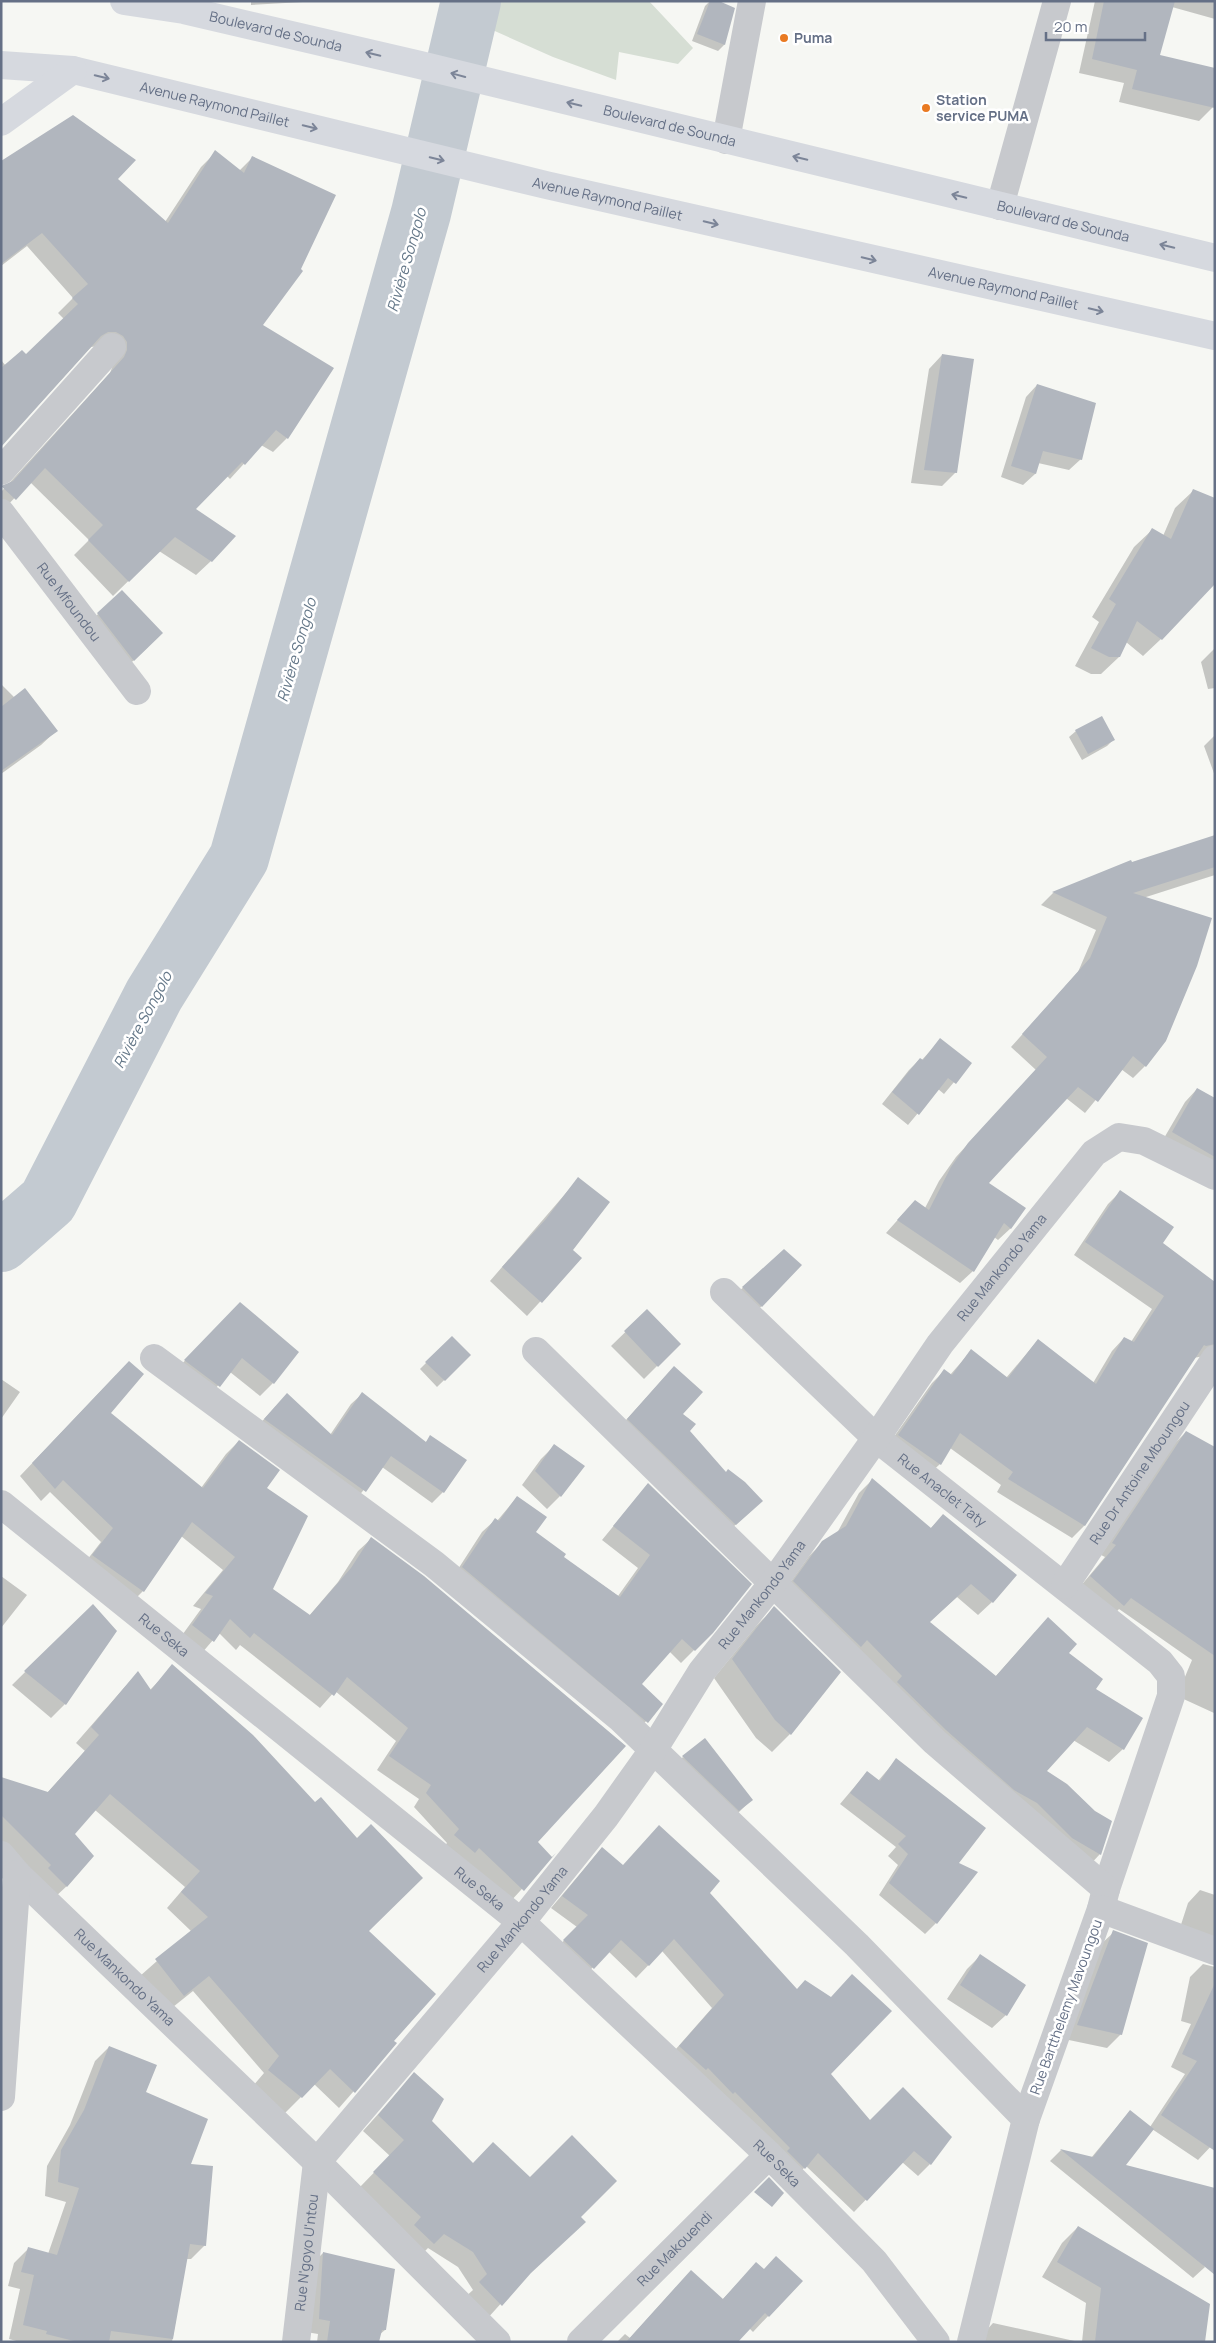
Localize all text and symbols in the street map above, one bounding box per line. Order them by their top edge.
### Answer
street label: Boulevard de Sounda [208,6,344,56]
scale bar [1046,10,1145,42]
text: 20 m [1054,16,1087,37]
place label: Puma [794,28,832,47]
marker: Puma [778,32,790,44]
one-way arrow [365,49,381,58]
one-way arrow [451,70,467,80]
one-way arrow [93,72,109,82]
street label: Avenue Raymond Paillet [138,77,292,131]
place label: Station service PUMA [936,90,1029,125]
one-way arrow [567,99,583,108]
street label: Boulevard de Sounda [602,100,738,150]
marker: Station service PUMA [920,102,932,114]
one-way arrow [302,123,318,133]
one-way arrow [793,153,809,162]
one-way arrow [429,154,445,164]
street label: Avenue Raymond Paillet [531,172,685,225]
one-way arrow [951,191,967,200]
street label: Boulevard de Sounda [995,195,1132,246]
water label: Rivière Songolo [382,204,432,314]
one-way arrow [702,219,718,228]
one-way arrow [1160,241,1176,251]
one-way arrow [861,255,877,264]
street label: Avenue Raymond Paillet [927,262,1081,314]
one-way arrow [1087,305,1103,315]
street label: Rue Mfoundou [33,558,106,645]
water label: Rivière Songolo [272,594,322,704]
water label: Rivière Songolo [108,967,177,1072]
street label: Rue Mankondo Yama [952,1209,1051,1325]
street label: Rue Dr Antoine Mboungou [1085,1397,1194,1548]
street label: Rue Anaclet Taty [894,1449,991,1531]
street label: Rue Mankondo Yama [713,1536,810,1653]
street label: Rue Seka [135,1608,193,1661]
street label: Rue Seka [451,1862,509,1914]
street label: Rue Mankondo Yama [472,1862,571,1976]
street label: Rue Bartthelemy Mavoungou [1025,1917,1106,2097]
street label: Rue Mankondo Yama [70,1924,179,2030]
street label: Rue Seka [749,2135,805,2191]
street label: Rue N'goyo U'ntou [290,2193,322,2312]
street label: Rue Makouendi [632,2207,716,2290]

